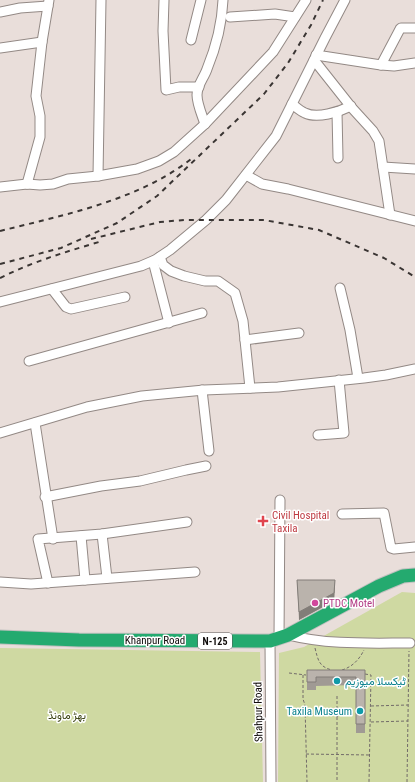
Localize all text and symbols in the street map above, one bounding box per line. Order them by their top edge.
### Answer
place label: Civil Hospital Taxila [272,509,329,535]
marker: Civil Hospital Taxila [257,515,269,527]
place label: PTDC Motel [323,597,375,610]
marker: PTDC Motel [310,598,320,608]
road number: N-125 [198,633,232,649]
street label: Khanpur Road [125,634,185,647]
place label: ٹیکسلا میوزیم [345,675,407,689]
marker: ٹیکسلا میوزیم [332,676,342,686]
street label: Shahpur Road [251,682,266,742]
place label: Taxila Museum [287,705,352,718]
marker: Taxila Museum [355,706,365,716]
park label: بھڑ ماونڈ [48,709,86,722]

